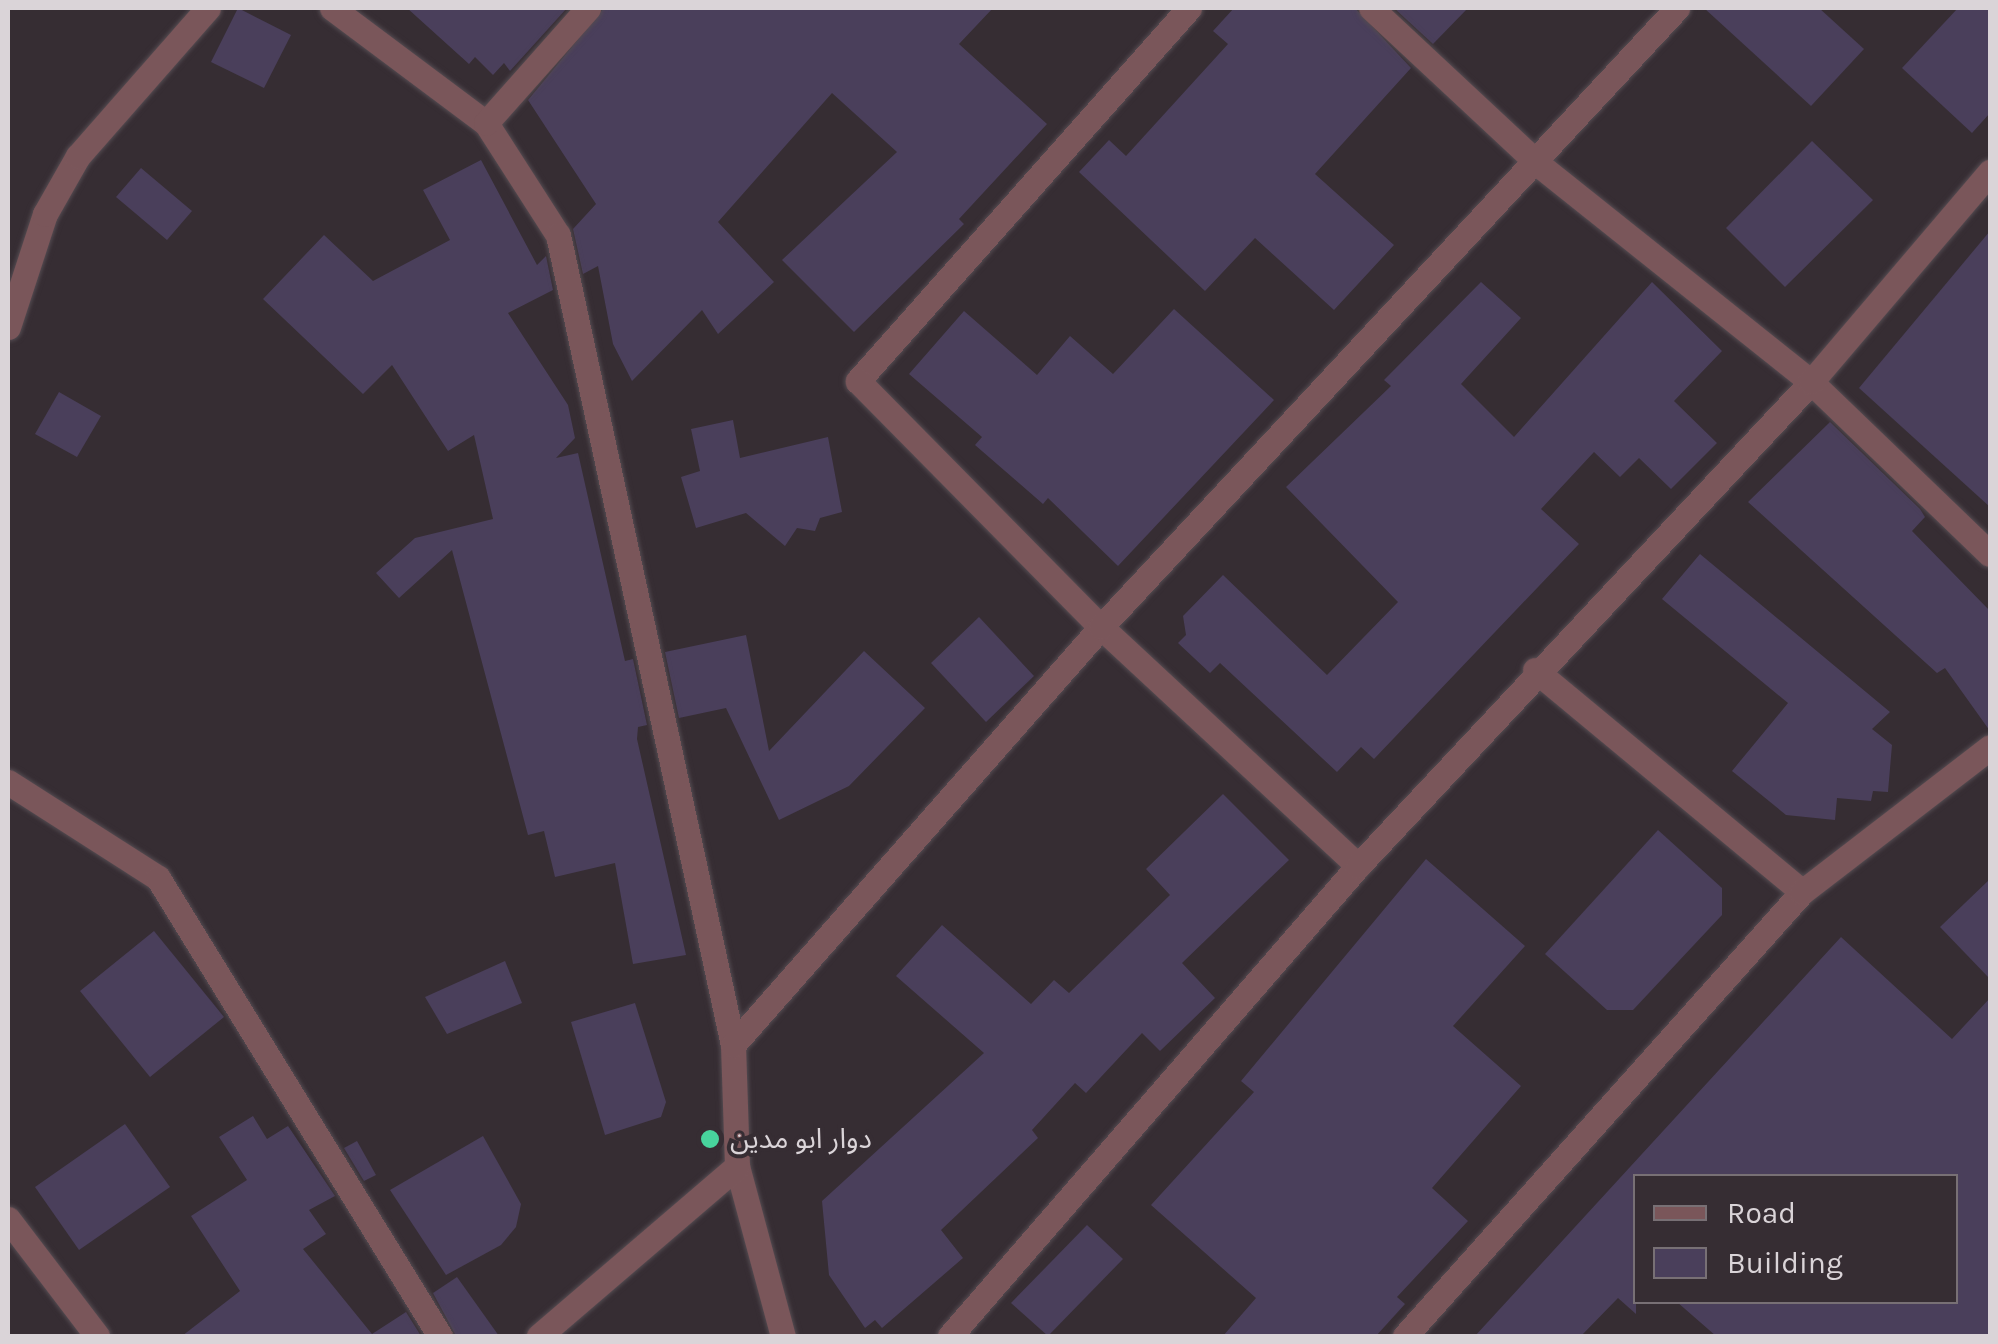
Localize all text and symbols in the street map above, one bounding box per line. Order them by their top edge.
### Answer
place label: دوار ابو مدين [730,1122,872,1156]
marker: دوار ابو مدين [699,1128,721,1150]
legend [1633,1174,1958,1304]
text: Road [1727,1195,1796,1231]
text: Building [1727,1245,1843,1281]

